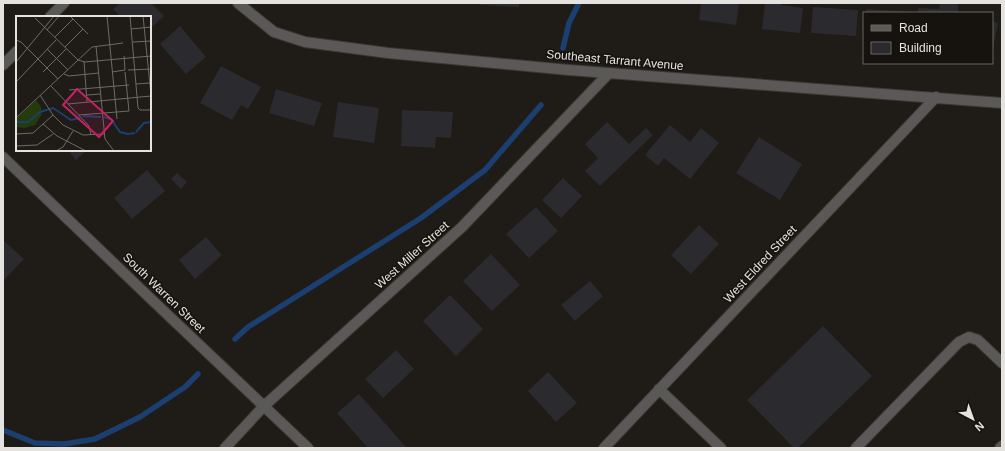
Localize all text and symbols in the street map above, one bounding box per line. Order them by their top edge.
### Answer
legend [863,12,993,64]
inset map [16,16,151,151]
text: Road [899,21,928,35]
text: Building [899,41,942,55]
street label: Southeast Tarrant Avenue [546,47,684,73]
street label: West Miller Street [372,218,452,292]
street label: West Eldred Street [721,222,800,306]
street label: South Warren Street [120,250,209,336]
north arrow [953,399,993,439]
text: N [973,419,986,434]

